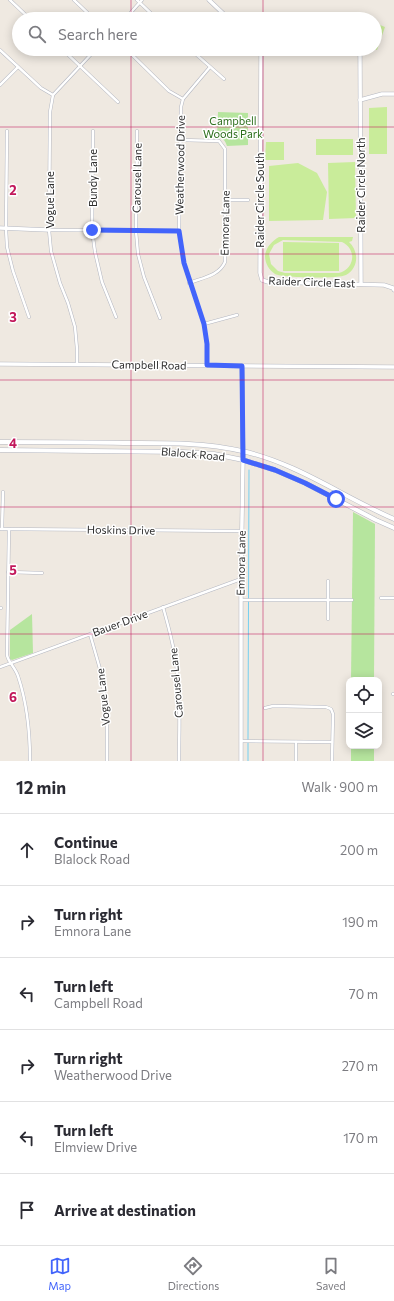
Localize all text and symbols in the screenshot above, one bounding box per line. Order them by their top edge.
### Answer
search box [12,12,382,56]
icon: search [26,23,48,45]
text: Search here [58,25,137,43]
park label: Campbell Woods Park [203,114,263,140]
street label: Weatherwood Drive [172,115,187,215]
street label: Raider Circle North [354,137,367,233]
street label: Carousel Lane [129,143,144,213]
street label: Bundy Lane [86,149,99,207]
street label: Raider Circle South [253,152,266,248]
street label: Vogue Lane [43,171,56,229]
text: 2 [9,182,17,198]
street label: Emnora Lane [217,190,232,256]
route end [83,221,101,239]
street label: Raider Circle East [268,273,356,290]
text: 3 [9,309,17,325]
street label: Campbell Road [111,357,187,372]
text: 4 [9,435,17,451]
street label: Blalock Road [160,444,226,463]
route start [327,490,345,508]
street label: Hoskins Drive [87,522,156,537]
street label: Emnora Lane [233,530,248,596]
text: 5 [9,562,17,578]
street label: Bauer Drive [90,606,149,639]
street label: Carousel Lane [166,647,185,719]
street label: Vogue Lane [93,668,112,726]
map controls [346,677,382,749]
button: locate [346,677,382,713]
text: 6 [9,689,17,705]
button: layers [346,713,382,749]
text: 12 min [16,777,66,798]
text: Walk · 900 m [302,779,378,795]
text: Continue [54,833,118,851]
icon: ahead [16,839,38,861]
text: 200 m [340,842,378,858]
text: Blalock Road [54,851,130,867]
text: Turn right [54,905,123,923]
icon: right [16,911,38,933]
text: 190 m [342,914,378,930]
text: Emnora Lane [54,923,131,939]
text: Turn left [54,977,113,995]
icon: left [16,983,38,1005]
text: 70 m [349,986,378,1002]
text: Campbell Road [54,995,143,1011]
text: Turn right [54,1049,123,1067]
icon: right [16,1055,38,1077]
text: 270 m [342,1058,378,1074]
text: Weatherwood Drive [54,1067,172,1083]
text: Turn left [54,1121,113,1139]
icon: left [16,1127,38,1149]
text: 170 m [343,1130,378,1146]
text: Elmview Drive [54,1139,137,1155]
icon: arrive [16,1199,38,1221]
text: Arrive at destination [54,1201,196,1219]
tab: Map [48,1255,71,1292]
tab: Directions [168,1255,219,1292]
tab: Saved [316,1255,346,1292]

